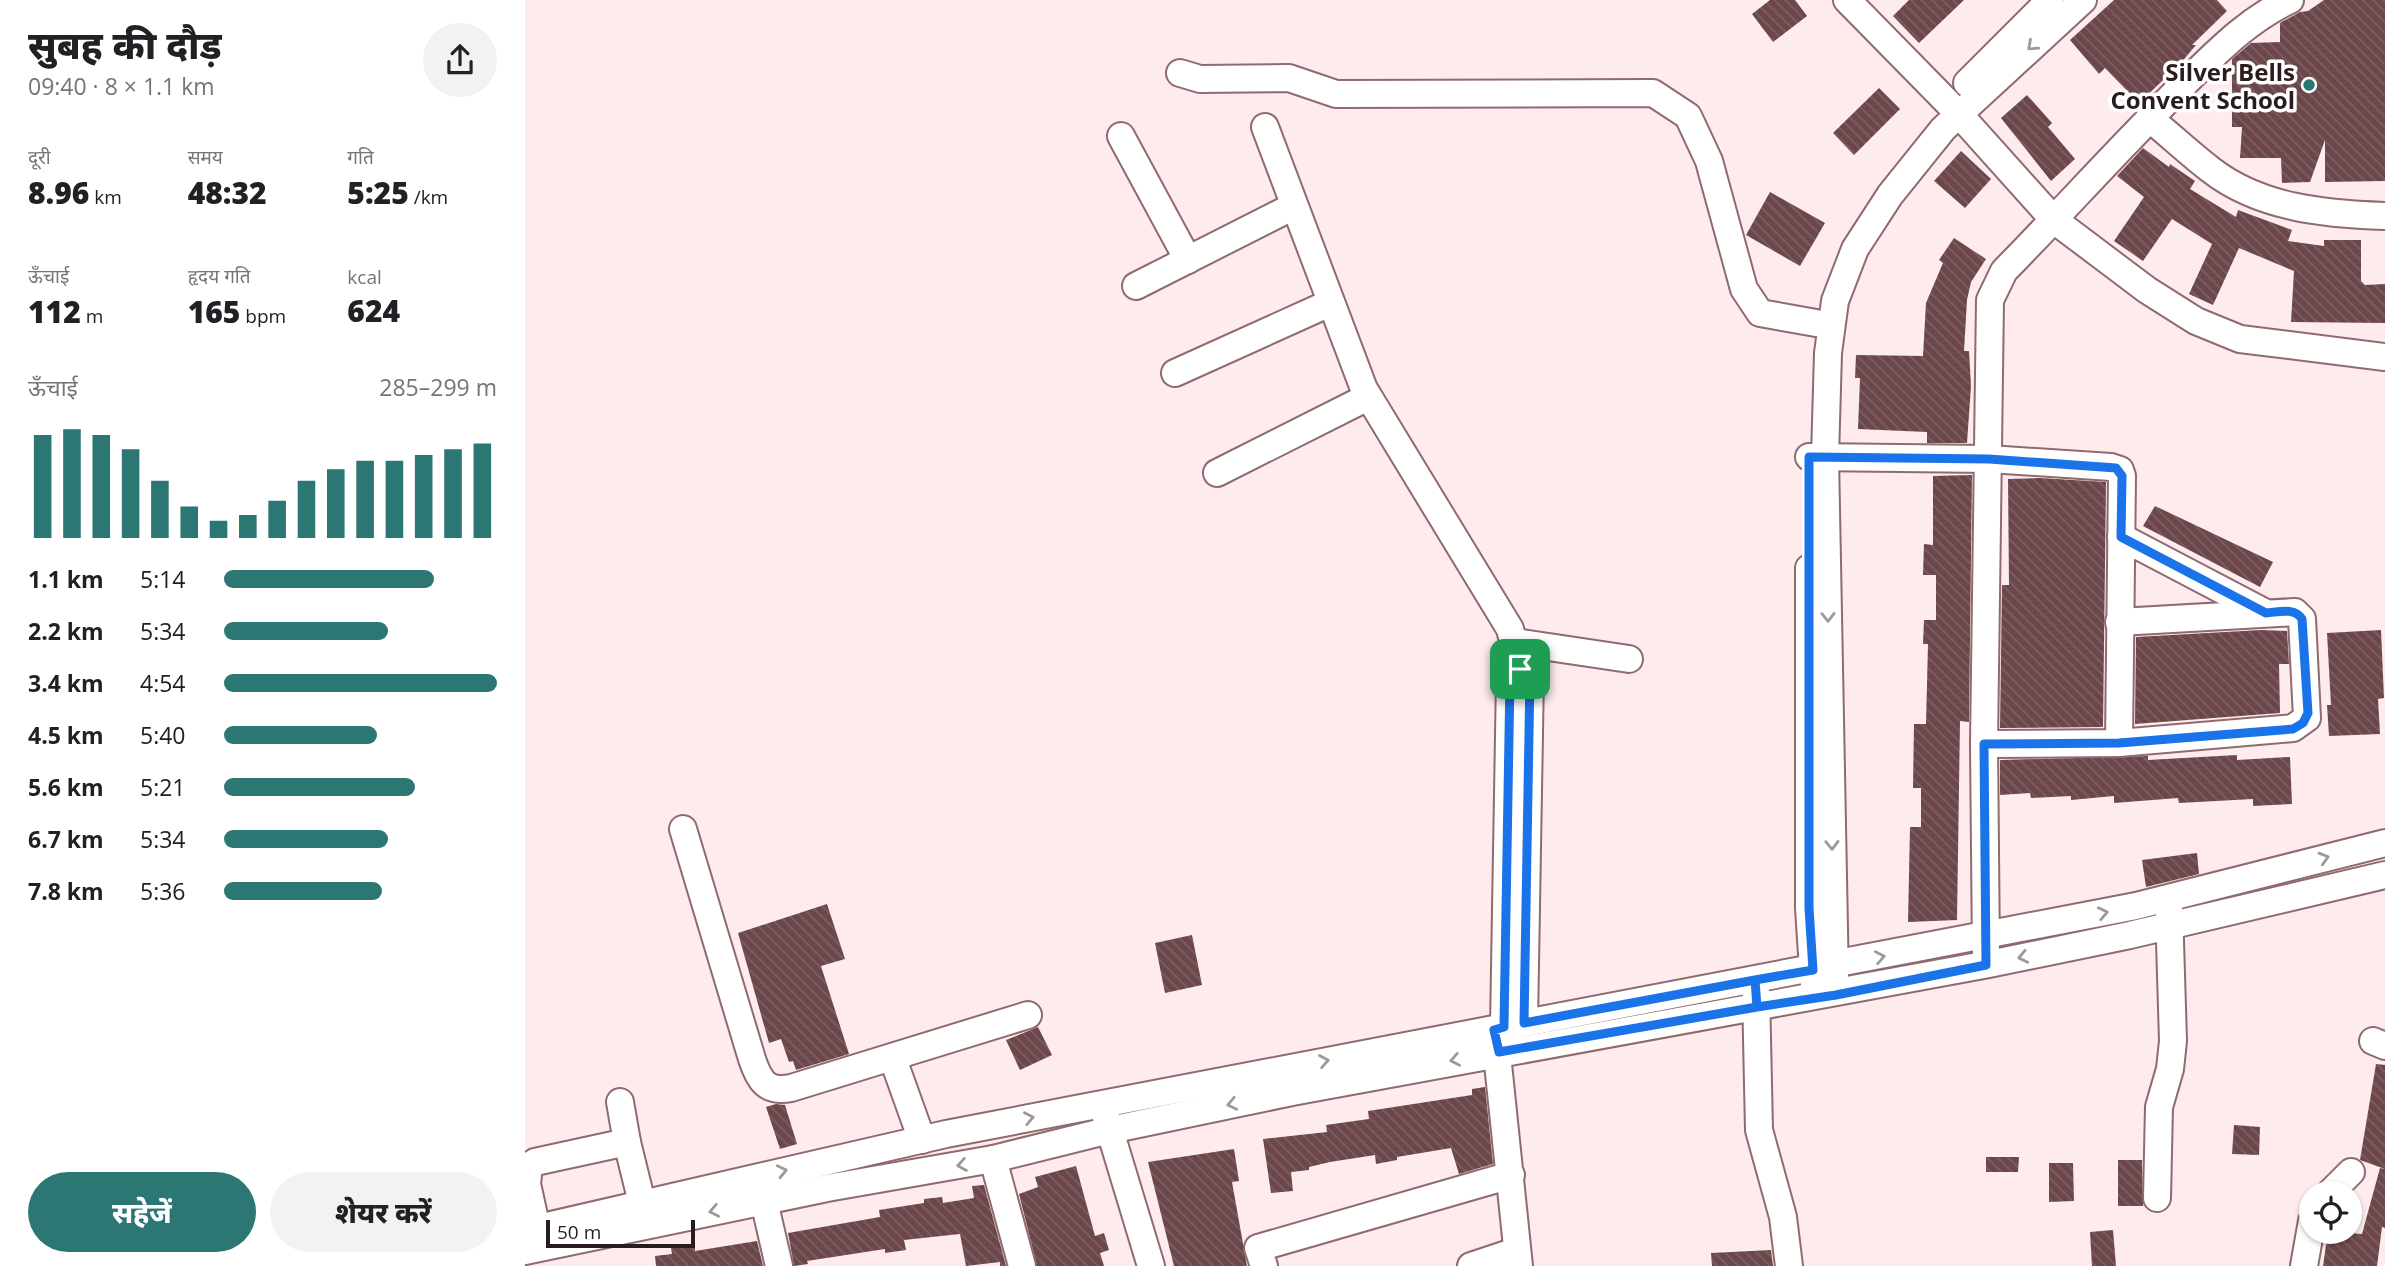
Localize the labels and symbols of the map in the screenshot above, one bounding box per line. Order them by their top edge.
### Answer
one-way arrow [2027,38,2040,50]
place label: Silver Bells Convent School [2110,55,2295,116]
marker: Silver Bells Convent School [2301,77,2317,93]
one-way arrow [1820,612,1835,623]
pin [1490,639,1550,699]
one-way arrow [1824,840,1840,851]
one-way arrow [2317,852,2329,866]
one-way arrow [2097,906,2109,921]
one-way arrow [2017,949,2029,964]
one-way arrow [1874,951,1886,966]
one-way arrow [1449,1052,1461,1067]
one-way arrow [1318,1054,1330,1069]
one-way arrow [1226,1096,1238,1111]
one-way arrow [1023,1111,1035,1126]
one-way arrow [956,1157,968,1172]
one-way arrow [776,1165,788,1179]
one-way arrow [708,1203,720,1218]
scale bar [546,1217,695,1249]

